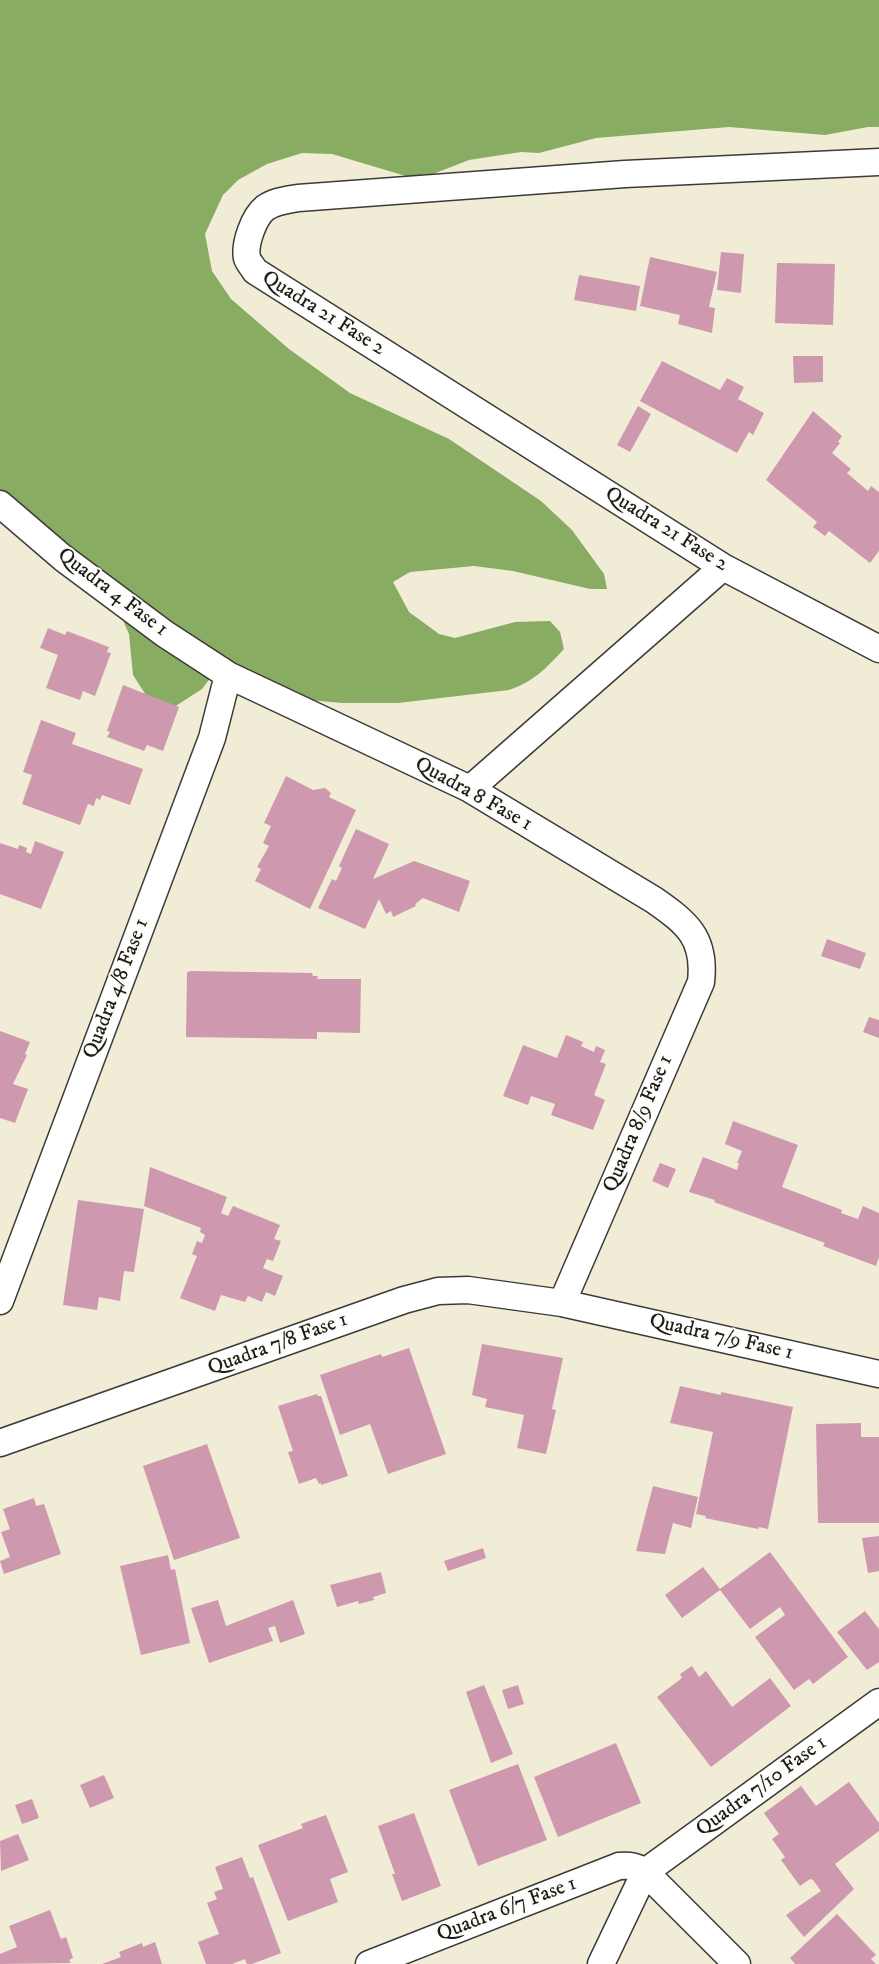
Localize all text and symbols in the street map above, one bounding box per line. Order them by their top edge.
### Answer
street label: Quadra 21 Fase 2 [257,266,389,362]
street label: Quadra 21 Fase 2 [600,482,732,578]
street label: Quadra 4 Fase 1 [52,543,172,643]
street label: Quadra 8 Fase 1 [410,752,536,838]
street label: Quadra 4/8 Fase 1 [79,915,155,1063]
street label: Quadra 8/9 Fase 1 [599,1052,679,1196]
street label: Quadra 7/8 Fase 1 [205,1308,351,1382]
street label: Quadra 7/9 Fase 1 [647,1309,795,1367]
street label: Quadra 7/10 Fase 1 [692,1731,832,1843]
street label: Quadra 6/7 Fase 1 [434,1872,580,1948]

